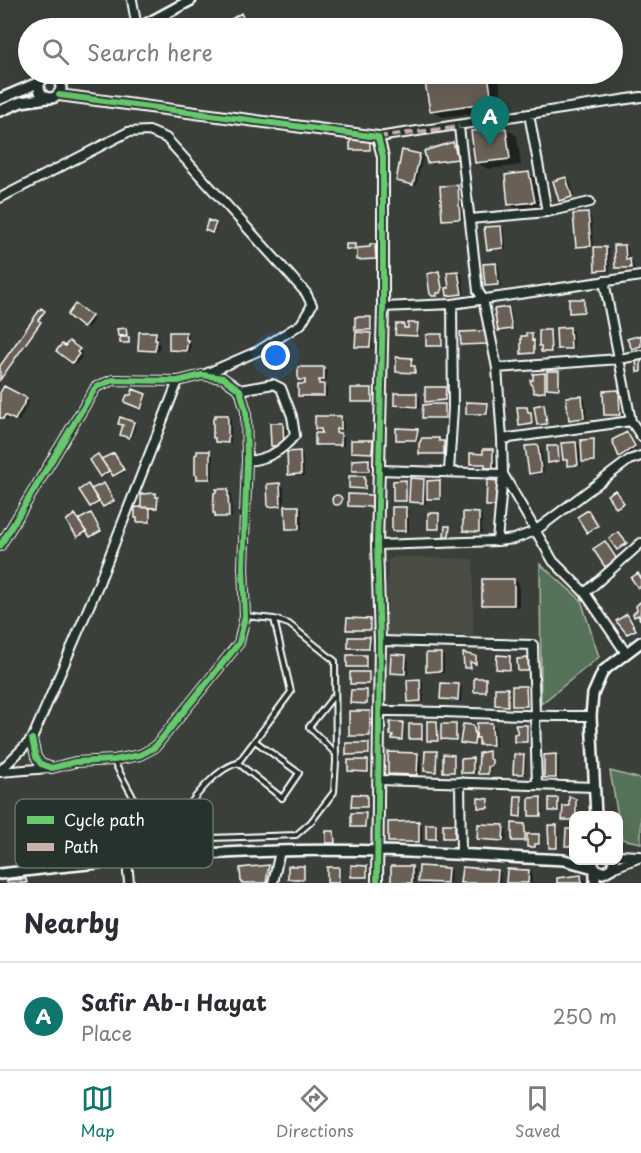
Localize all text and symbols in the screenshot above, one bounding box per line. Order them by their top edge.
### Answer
search box [18,18,623,84]
icon: search [39,35,72,68]
text: Search here [87,35,213,68]
pin: A [470,96,510,146]
your location [261,341,290,370]
legend [15,799,213,868]
text: Cycle path [64,807,145,831]
map controls [569,811,623,865]
button: locate [569,811,623,865]
text: Path [64,834,99,858]
text: Nearby [24,903,119,942]
text: Safir Ab-ı Hayat [81,985,267,1018]
text: A [36,1001,51,1031]
text: 250 m [553,1001,617,1031]
text: Place [81,1018,132,1048]
tab: Map [81,1082,115,1142]
tab: Directions [276,1082,354,1142]
tab: Saved [515,1082,560,1142]

